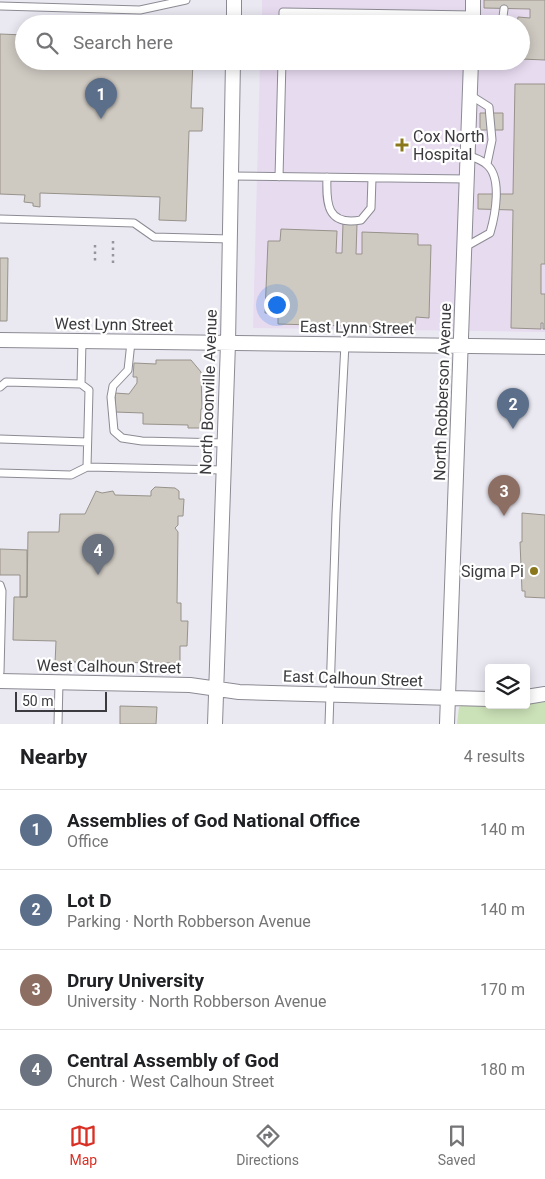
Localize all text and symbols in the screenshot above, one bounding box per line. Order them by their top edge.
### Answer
search box [15,15,530,70]
icon: search [33,29,61,57]
text: Search here [73,31,173,54]
pin: 1 [85,78,117,119]
place label: Cox North Hospital [413,127,485,164]
marker: Cox North Hospital [395,138,409,152]
your location [264,292,290,318]
street label: North Robberson Avenue [430,303,455,481]
street label: North Boonville Avenue [196,309,221,475]
street label: West Lynn Street [54,314,174,335]
street label: East Lynn Street [300,317,414,338]
pin: 2 [497,388,529,429]
pin: 3 [488,475,520,516]
pin: 4 [82,534,114,575]
place label: Sigma Pi [461,562,524,581]
marker: Sigma Pi [528,565,540,577]
street label: West Calhoun Street [36,656,181,677]
map controls [485,664,530,709]
button: layers [485,664,530,709]
street label: East Calhoun Street [283,667,423,690]
scale bar [15,689,108,712]
text: 50 m [22,693,54,709]
text: Nearby [20,745,87,769]
text: 4 results [464,747,525,766]
text: Assemblies of God National Office [67,809,360,832]
text: 1 [31,820,41,839]
text: 140 m [480,820,525,839]
text: Office [67,832,109,851]
text: Lot D [67,889,112,912]
text: 2 [31,900,41,919]
text: 140 m [480,900,525,919]
text: Parking · North Robberson Avenue [67,912,311,931]
text: Drury University [67,969,204,992]
text: 3 [31,980,41,999]
text: 170 m [480,980,525,999]
text: University · North Robberson Avenue [67,992,326,1011]
text: Central Assembly of God [67,1049,279,1072]
text: 4 [31,1060,41,1079]
text: 180 m [480,1060,525,1079]
text: Church · West Calhoun Street [67,1072,274,1091]
tab: Map [69,1122,97,1168]
tab: Directions [236,1122,299,1168]
tab: Saved [438,1122,476,1168]

